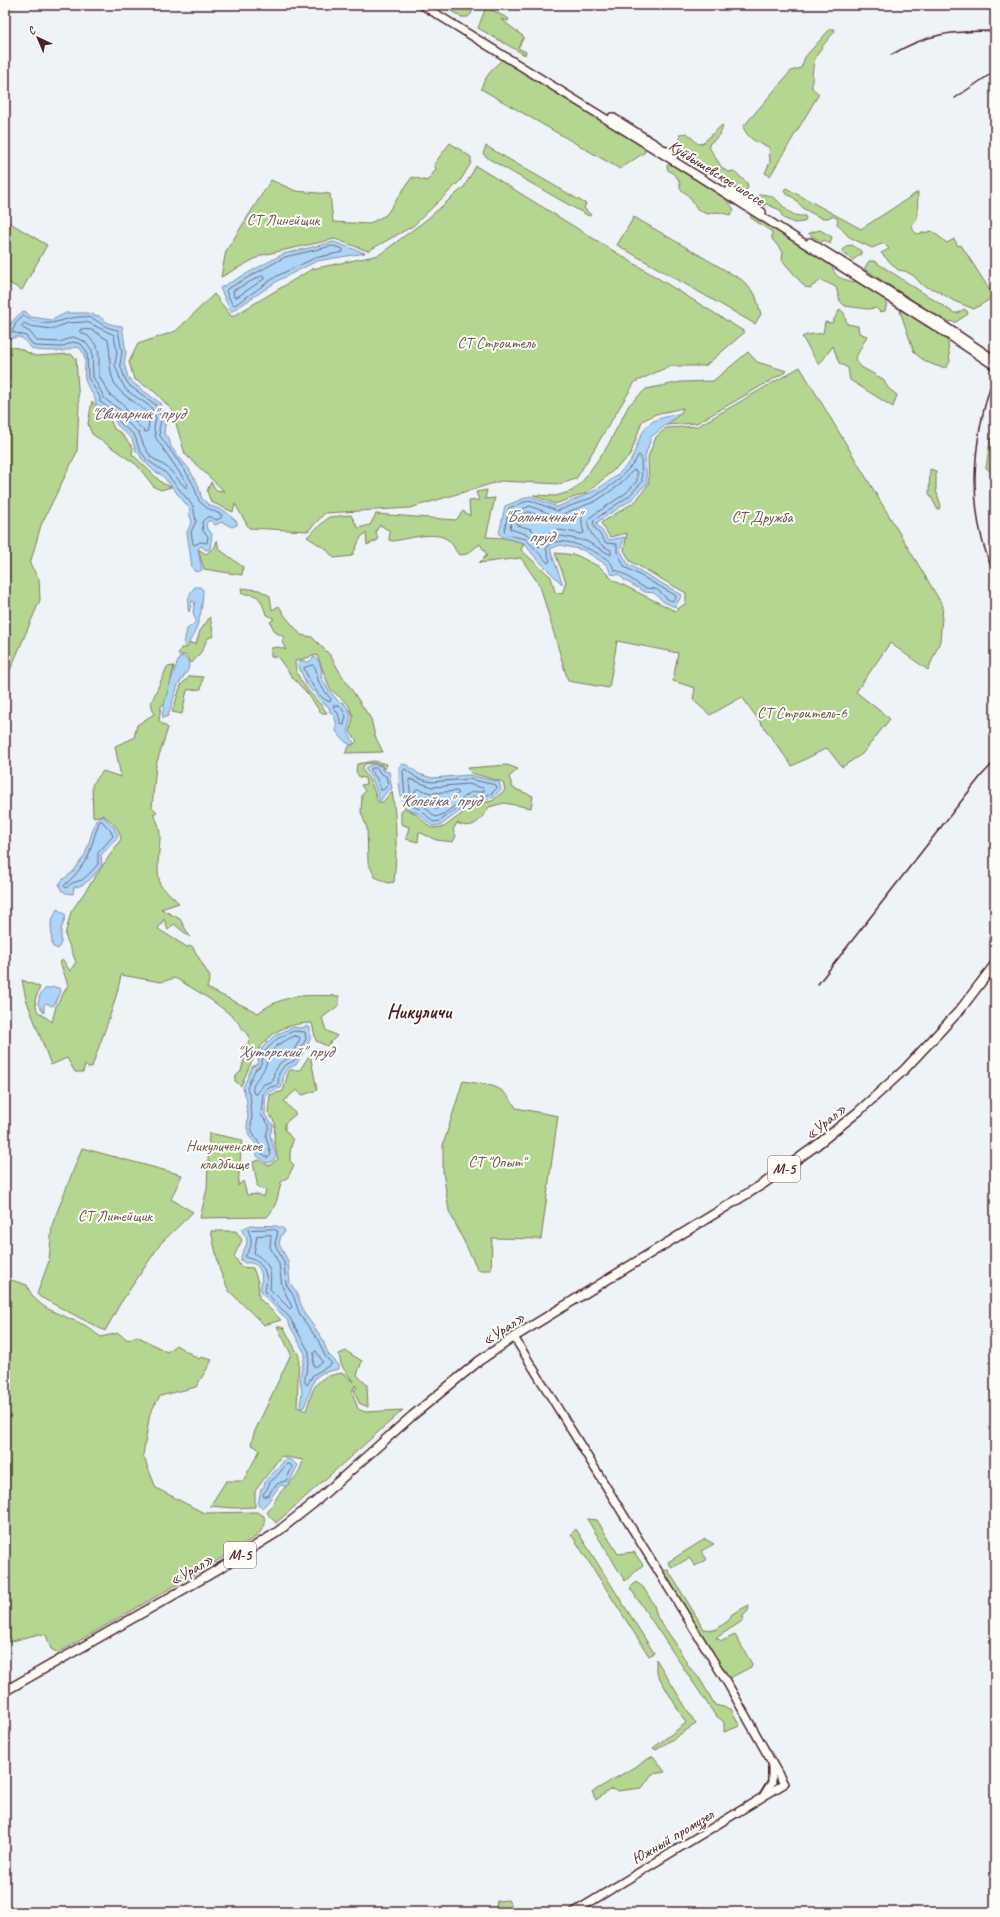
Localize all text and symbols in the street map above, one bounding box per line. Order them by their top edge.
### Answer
north arrow [18,18,58,58]
text: С [24,23,39,38]
street label: Куйбышевское шоссе [665,135,770,211]
park label: СТ Линейщик [247,210,321,230]
park label: СТ Строитель [457,333,536,353]
water label: "Свинарник" пруд [90,403,189,424]
water label: "Больничный" пруд [503,506,585,547]
park label: СТ Дружба [731,507,794,527]
park label: СТ Строитель-6 [757,703,848,723]
water label: "Копейка" пруд [398,790,485,811]
district label: Никуличи [387,999,453,1025]
water label: "Хуторский" пруд [235,1041,337,1062]
street label: «Урал» [801,1099,850,1145]
park label: Никуличенское кладбище [186,1136,264,1174]
park label: СТ "Опыт" [468,1152,529,1172]
road number: М-5 [768,1156,800,1182]
park label: СТ Литейщик [78,1206,153,1226]
street label: «Урал» [478,1307,529,1350]
road number: М-5 [224,1542,256,1568]
street label: «Урал» [166,1549,217,1590]
street label: Южный промузел [628,1804,718,1869]

